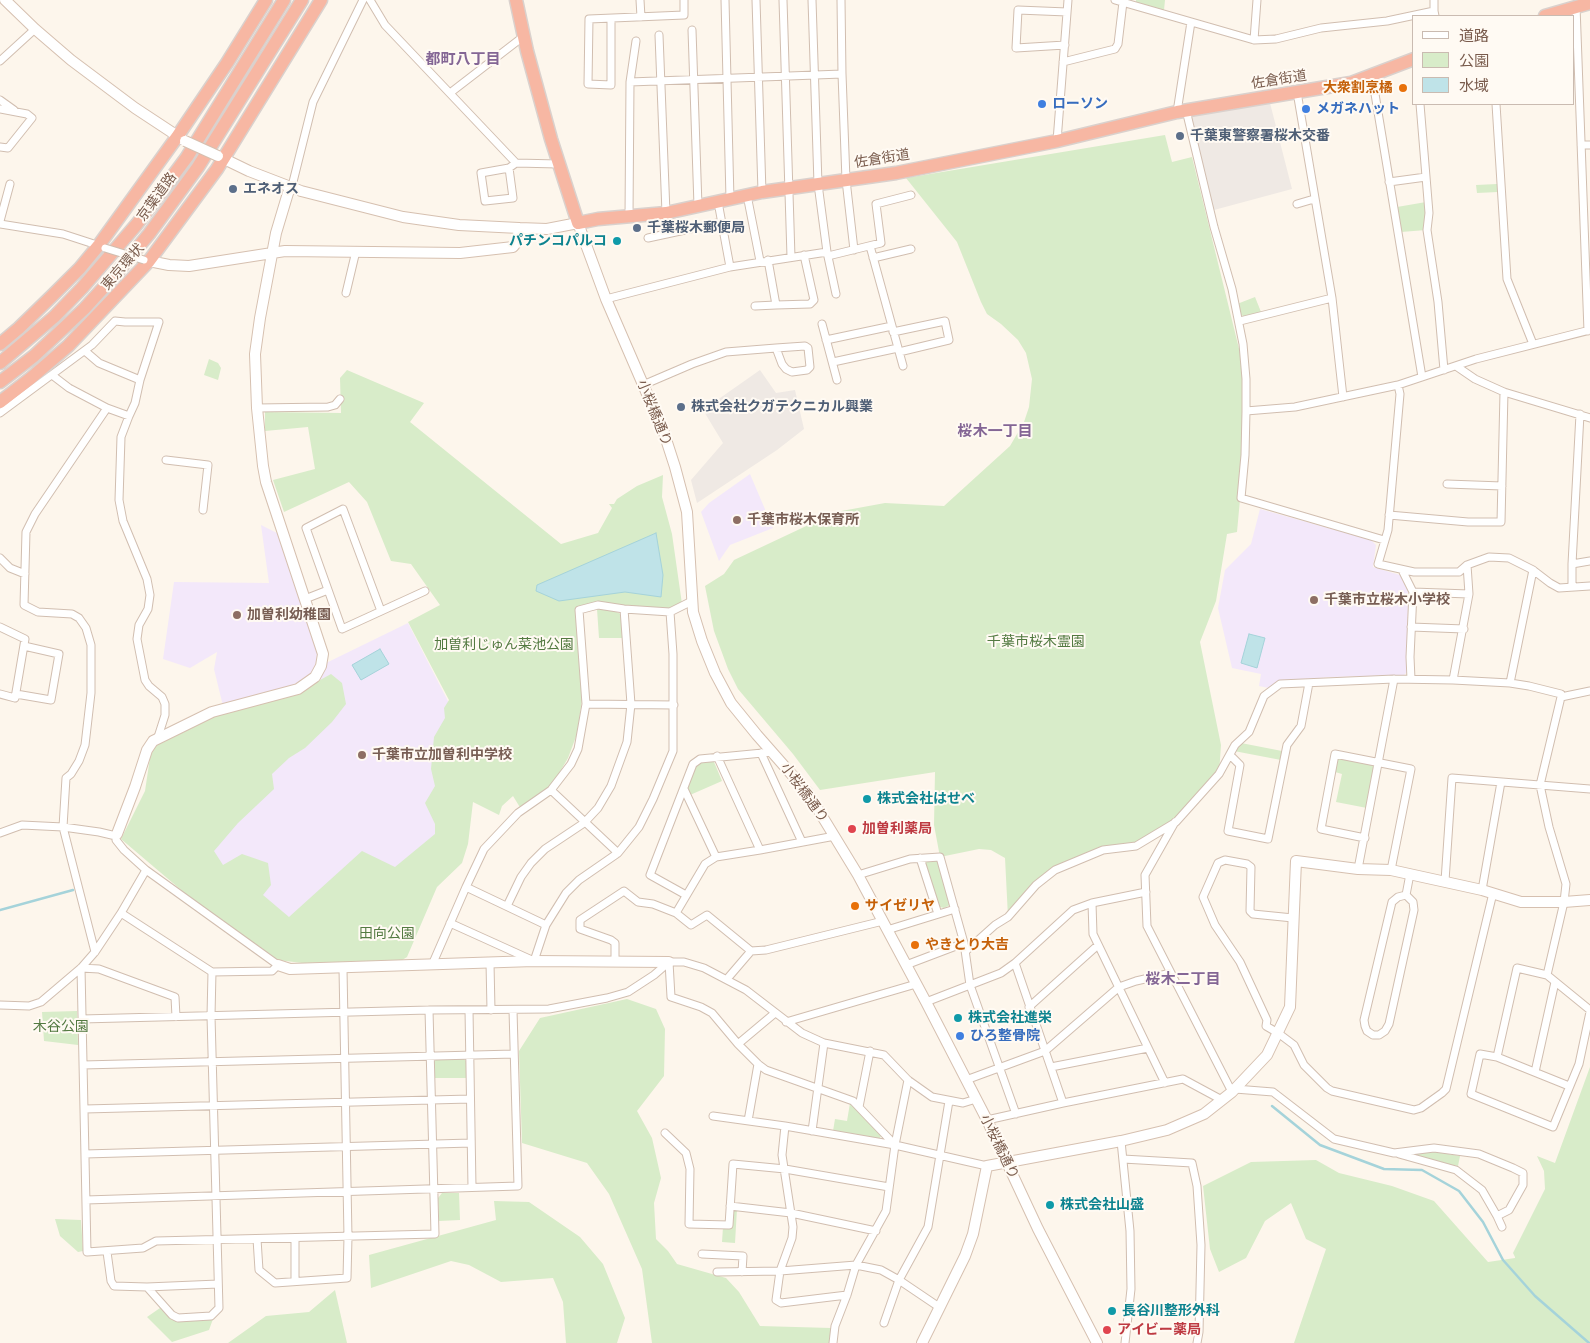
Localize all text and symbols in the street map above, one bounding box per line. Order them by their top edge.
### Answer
legend [1412,15,1575,105]
text: 道路 [1459,25,1489,46]
text: 公園 [1459,50,1489,71]
district label: 都町八丁目 [426,51,500,69]
street label: 佐倉街道 [1250,67,1308,93]
text: 水域 [1459,75,1489,96]
place label: 大衆割烹橘 [1323,80,1393,96]
marker: 大衆割烹橘 [1397,82,1409,94]
place label: ローソン [1052,96,1108,112]
marker: ローソン [1036,98,1048,110]
place label: メガネハット [1316,101,1400,117]
marker: メガネハット [1300,103,1312,115]
place label: 千葉東警察署桜木交番 [1190,128,1330,144]
marker: 千葉東警察署桜木交番 [1174,130,1186,142]
street label: 佐倉街道 [853,146,911,172]
street label: 京葉道路 [134,169,180,225]
place label: エネオス [243,181,299,197]
marker: エネオス [227,183,239,195]
place label: 千葉桜木郵便局 [647,220,745,236]
marker: 千葉桜木郵便局 [631,222,643,234]
place label: パチンコパルコ [509,233,607,249]
marker: パチンコパルコ [611,235,623,247]
street label: 東京環状 [98,240,148,294]
street label: 小桜橋通り [633,377,675,449]
place label: 株式会社クガテクニカル興業 [691,399,873,415]
marker: 株式会社クガテクニカル興業 [675,401,687,413]
district label: 桜木一丁目 [958,423,1032,441]
place label: 千葉市桜木保育所 [747,512,859,528]
marker: 千葉市桜木保育所 [731,514,743,526]
place label: 千葉市立桜木小学校 [1324,592,1450,608]
marker: 千葉市立桜木小学校 [1308,594,1320,606]
place label: 加曽利幼稚園 [247,607,331,623]
marker: 加曽利幼稚園 [231,609,243,621]
park label: 千葉市桜木霊園 [987,634,1085,650]
park label: 加曽利じゅん菜池公園 [434,637,574,653]
place label: 千葉市立加曽利中学校 [372,747,512,763]
marker: 千葉市立加曽利中学校 [356,749,368,761]
street label: 小桜橋通り [777,760,831,826]
place label: 株式会社はせべ [877,791,975,807]
marker: 株式会社はせべ [861,793,873,805]
place label: 加曽利薬局 [862,821,932,837]
marker: 加曽利薬局 [846,823,858,835]
place label: サイゼリヤ [865,898,935,914]
marker: サイゼリヤ [849,900,861,912]
park label: 田向公園 [359,926,415,942]
place label: やきとり大吉 [925,937,1009,953]
marker: やきとり大吉 [909,939,921,951]
district label: 桜木二丁目 [1146,971,1220,989]
place label: 株式会社進栄 [968,1010,1052,1026]
marker: 株式会社進栄 [952,1012,964,1024]
park label: 木谷公園 [33,1019,89,1035]
place label: ひろ整骨院 [970,1028,1040,1044]
marker: ひろ整骨院 [954,1030,966,1042]
street label: 小桜橋通り [976,1112,1022,1182]
place label: 株式会社山盛 [1060,1197,1144,1213]
marker: 株式会社山盛 [1044,1199,1056,1211]
place label: 長谷川整形外科 [1122,1303,1220,1319]
marker: 長谷川整形外科 [1106,1305,1118,1317]
place label: アイビー薬局 [1117,1322,1201,1338]
marker: アイビー薬局 [1101,1324,1113,1336]

